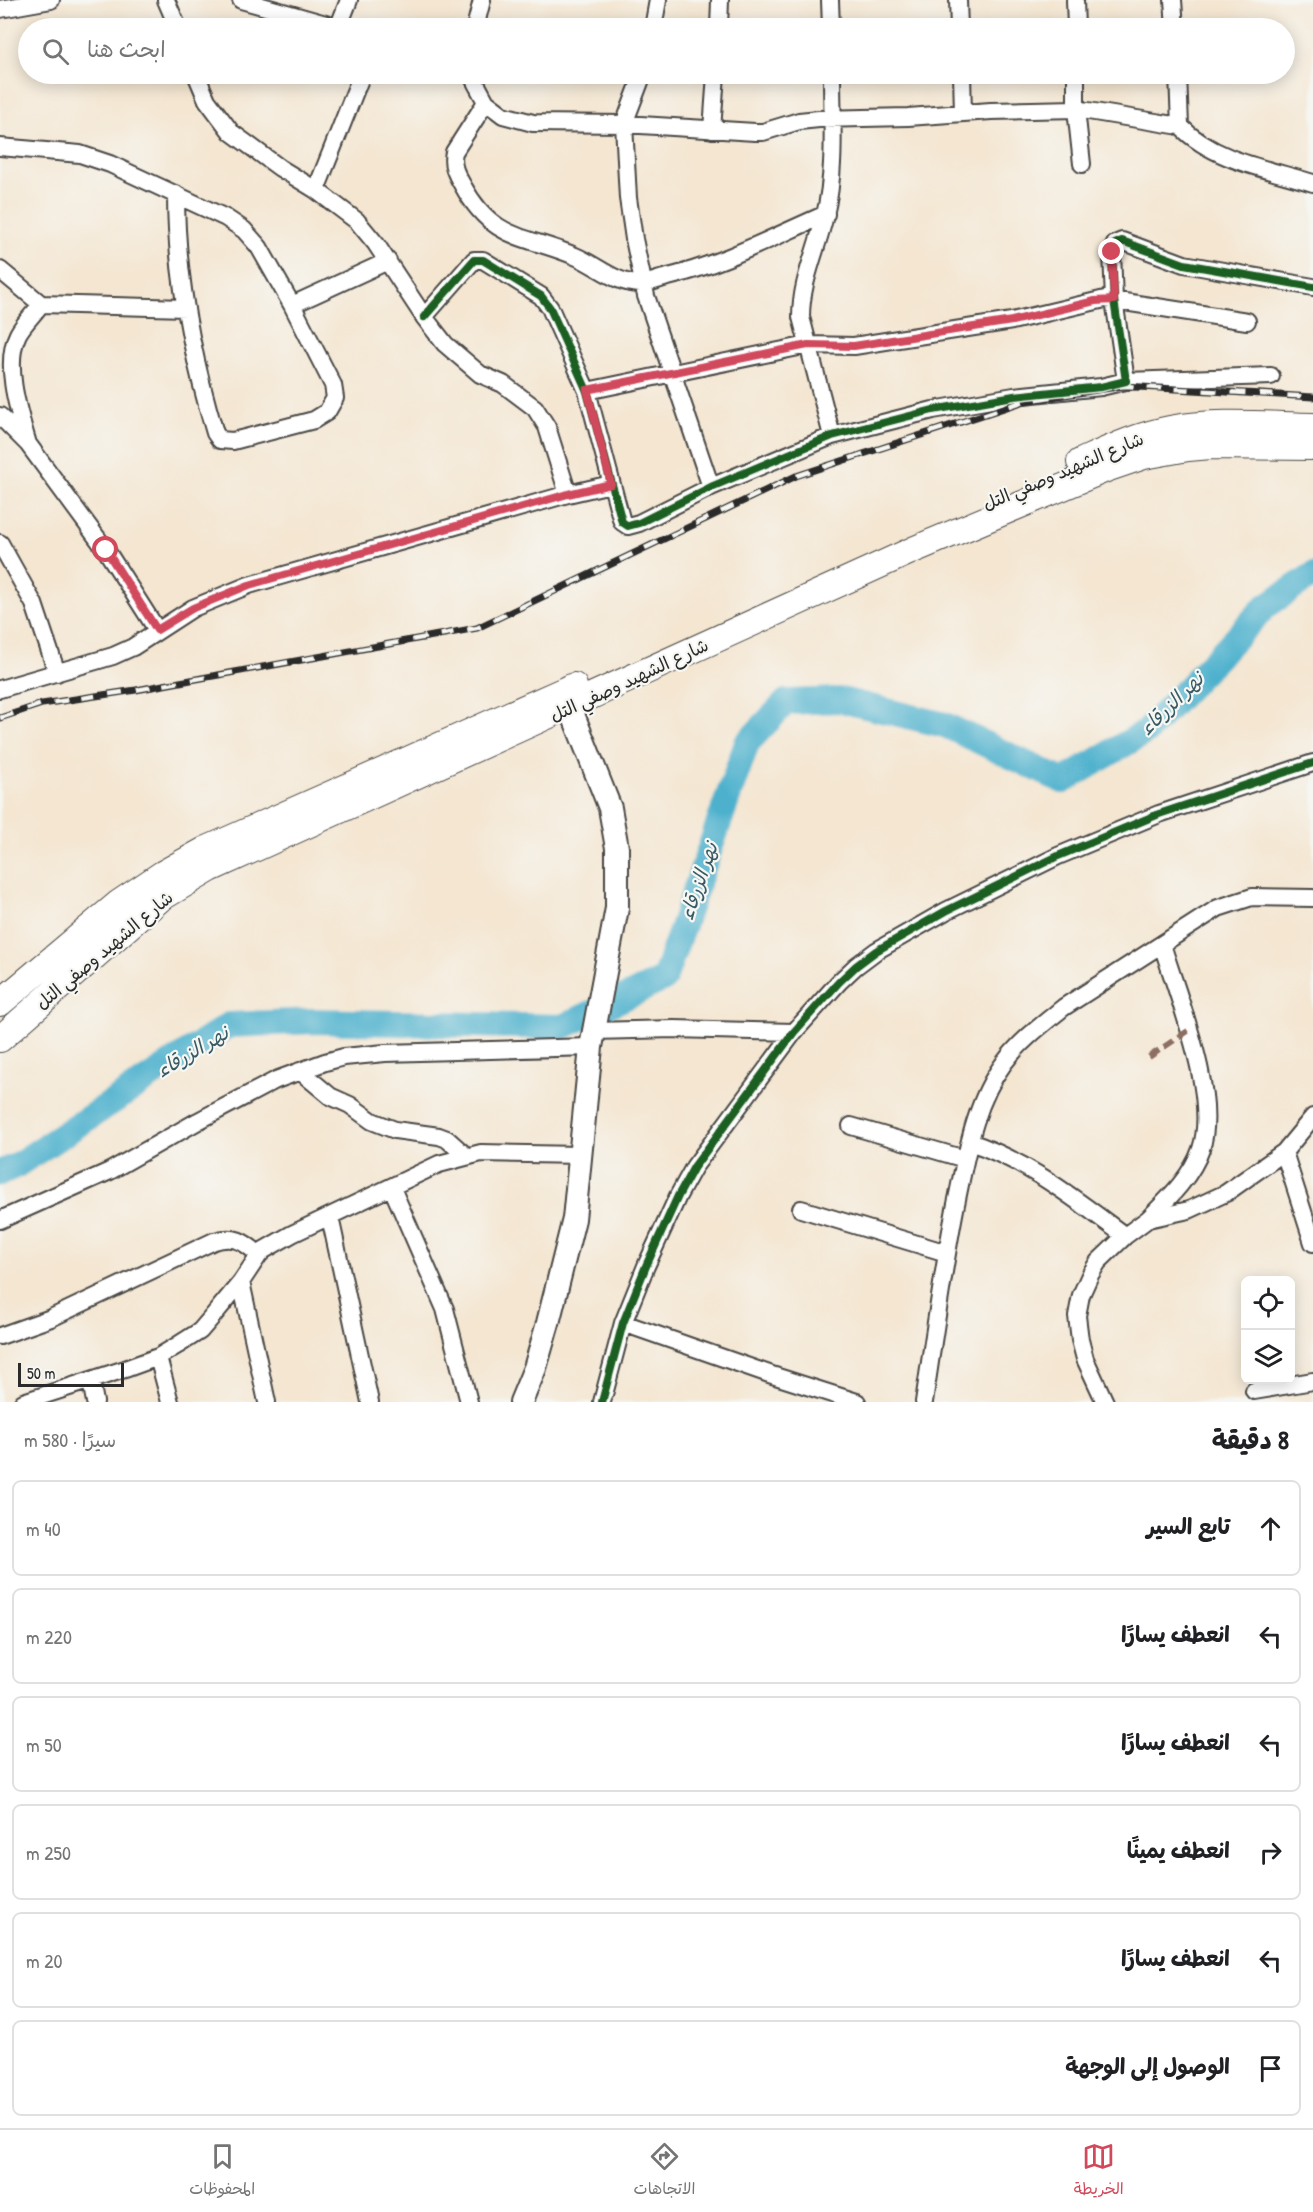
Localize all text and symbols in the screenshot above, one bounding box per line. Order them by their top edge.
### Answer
search box [18,18,1295,84]
text: ابحث هنا [87,34,166,64]
icon: search [39,35,72,68]
route end [1098,238,1124,264]
street label: شارع الشهيد وصفي التل [979,426,1149,520]
route start [92,536,118,562]
street label: شارع الشهيد وصفي التل [545,632,714,731]
water label: نهر الزرقاء [1133,664,1211,741]
water label: نهر الزرقاء [672,836,725,923]
street label: شارع الشهيد وصفي التل [30,885,181,1018]
water label: نهر الزرقاء [151,1017,235,1083]
map controls [1241,1276,1295,1384]
button: locate [1241,1276,1295,1330]
button: layers [1241,1330,1295,1384]
scale bar [18,1360,124,1388]
text: 50 m [27,1362,56,1384]
text: 8 دقيقة [1212,1422,1289,1457]
text: سيرًا · 580 m [24,1426,116,1453]
text: تابع السير [1147,1511,1230,1541]
icon: ahead [1254,1512,1287,1545]
text: 40 m [26,1515,61,1542]
text: انعطف يسارًا [1121,1619,1230,1649]
icon: left [1254,1620,1287,1653]
text: 220 m [26,1623,72,1650]
text: انعطف يسارًا [1121,1727,1230,1757]
icon: left [1254,1728,1287,1761]
text: 50 m [26,1731,62,1758]
text: انعطف يمينًا [1127,1835,1230,1865]
icon: right [1254,1836,1287,1869]
text: 250 m [26,1839,71,1866]
text: انعطف يسارًا [1121,1943,1230,1973]
icon: left [1254,1944,1287,1977]
text: 20 m [26,1947,63,1974]
text: الوصول إلى الوجهة [1065,2051,1230,2081]
icon: arrive [1254,2052,1287,2085]
tab: المحفوظات [189,2140,255,2203]
tab: الاتجاهات [634,2140,695,2203]
tab: الخريطة [1074,2140,1124,2203]

